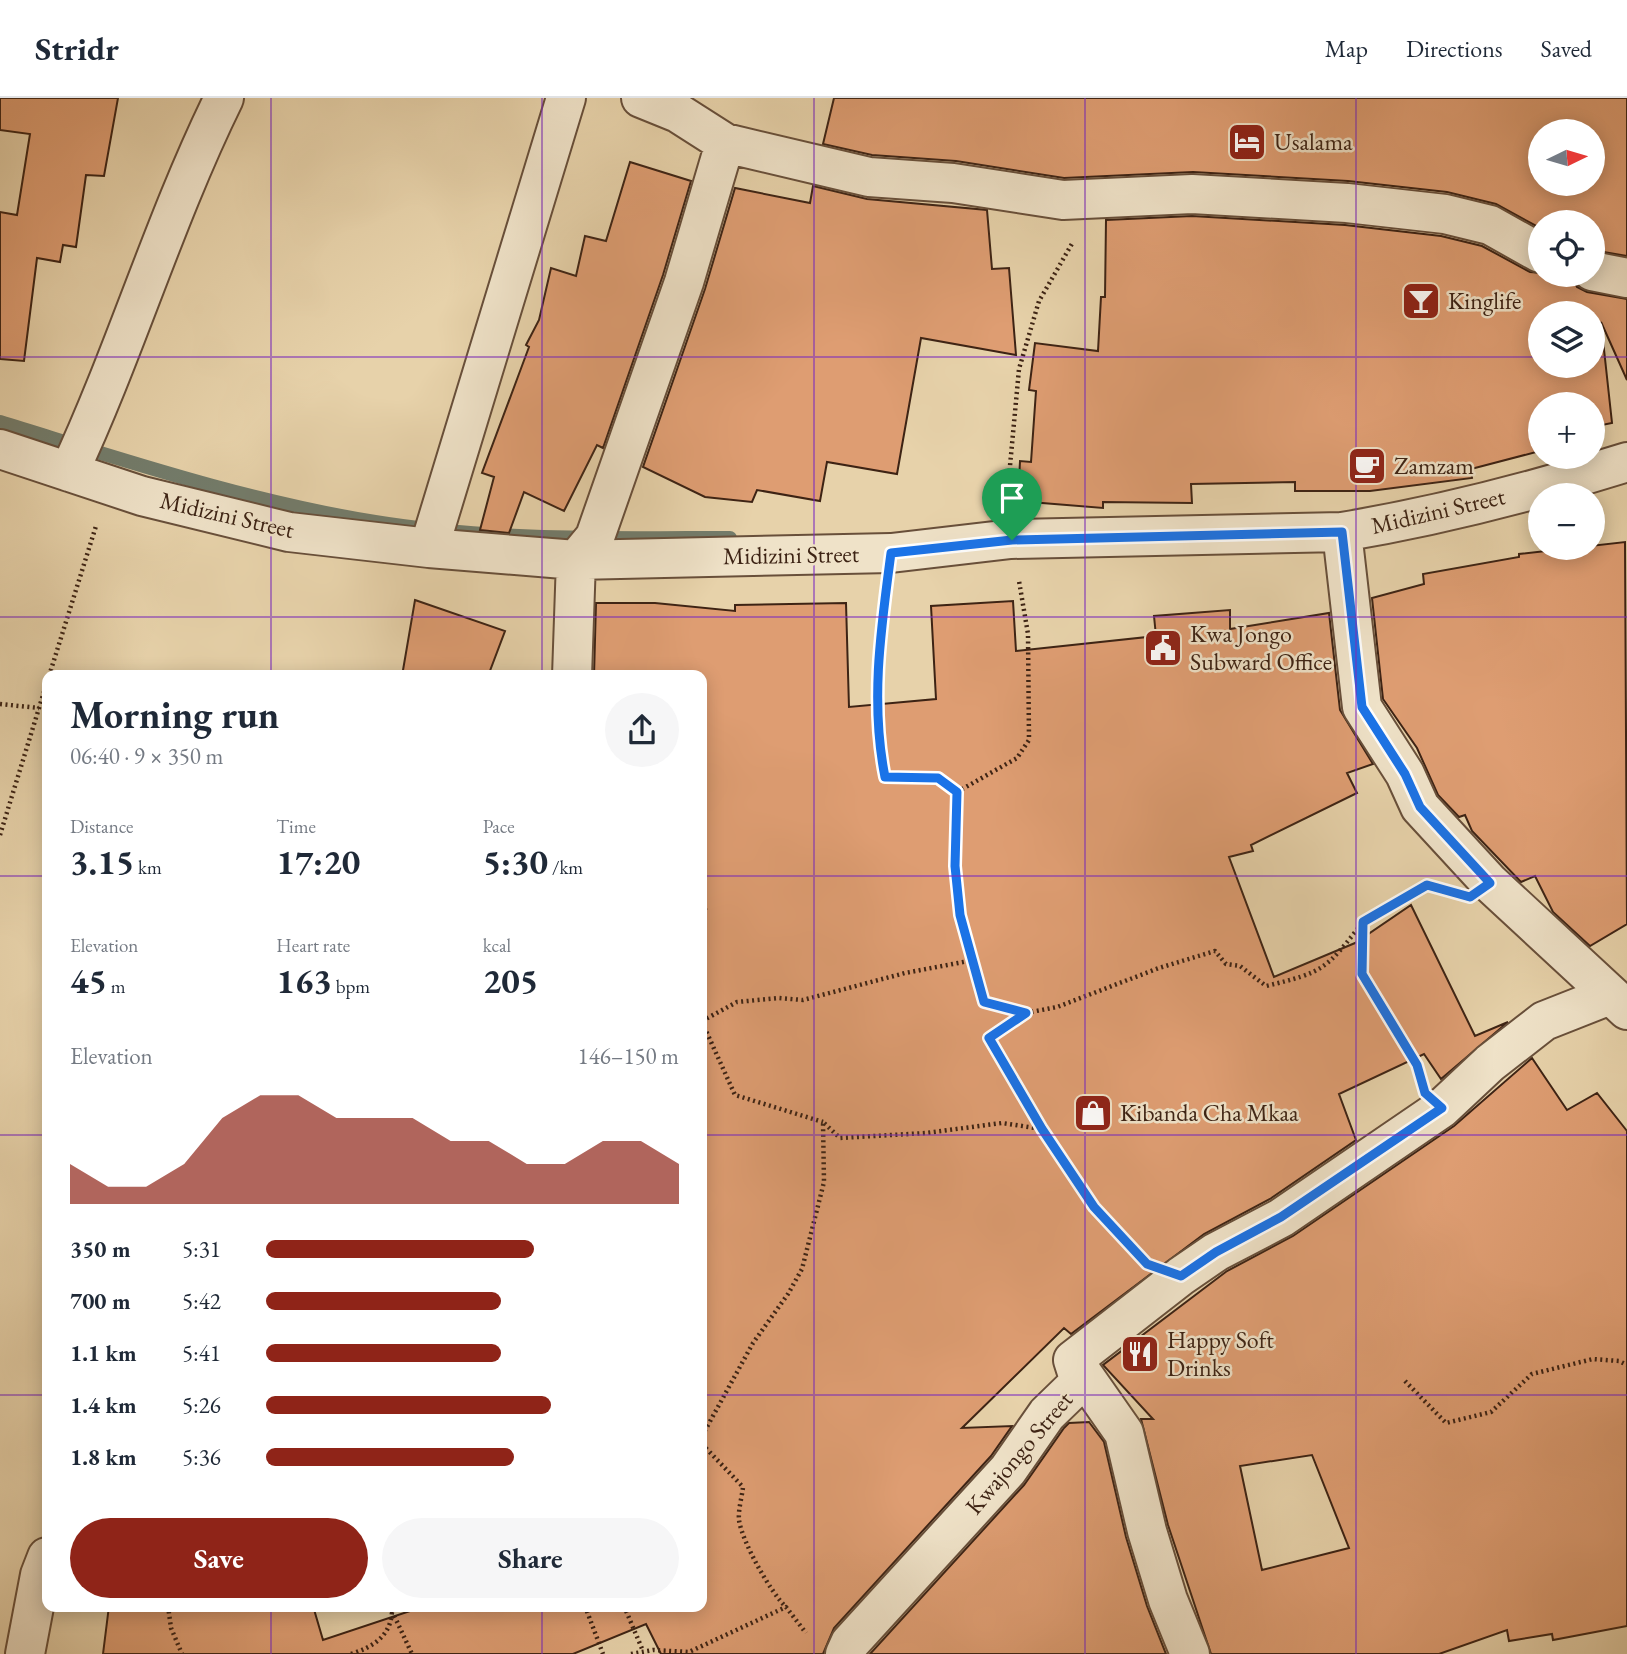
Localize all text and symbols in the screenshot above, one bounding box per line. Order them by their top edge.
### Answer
text: Stridr [35,27,119,70]
text: Map [1325,33,1368,64]
text: Directions [1406,33,1503,64]
text: Saved [1541,33,1592,64]
north arrow [1528,119,1605,196]
map controls [1528,119,1605,560]
hotel icon: Usalama [1226,121,1268,163]
place label: Usalama [1274,126,1353,157]
button: locate [1528,210,1605,287]
bar icon: Kinglife [1400,280,1442,322]
place label: Kinglife [1448,285,1521,316]
button: layers [1528,301,1605,378]
button: + [1528,392,1605,469]
cafe icon: Zamzam [1346,445,1388,487]
place label: Zamzam [1394,450,1474,481]
pin [982,468,1042,540]
icon: arrive [993,479,1031,517]
street label: Midizini Street [1368,480,1508,541]
button: − [1528,483,1605,560]
street label: Midizini Street [157,484,298,545]
street label: Midizini Street [722,538,860,571]
place label: Kwa Jongo Subward Office [1190,618,1332,677]
public building icon: Kwa Jongo Subward Office [1142,627,1184,669]
text: Morning run [70,690,279,739]
button: share [605,693,679,767]
text: 06:40 · 9 × 350 m [70,741,223,771]
text: Distance [70,814,133,839]
text: Time [276,814,316,839]
text: Pace [483,814,515,839]
text: 3.15 [70,839,134,884]
text: 17:20 [276,839,360,884]
text: 5:30 [483,839,548,884]
text: km [134,855,162,880]
text: /km [548,855,583,880]
text: Elevation [70,933,138,958]
text: Heart rate [276,933,350,958]
text: kcal [483,933,511,958]
text: 45 [70,958,107,1003]
text: 163 [276,958,332,1003]
text: 205 [483,958,538,1003]
text: m [107,974,126,999]
text: bpm [332,974,370,999]
text: Elevation [70,1041,153,1071]
text: 146–150 m [578,1041,679,1071]
shop icon: Kibanda Cha Mkaa [1072,1092,1114,1134]
place label: Kibanda Cha Mkaa [1120,1097,1299,1128]
text: 350 m [70,1234,131,1264]
text: 5:31 [182,1234,221,1264]
text: 700 m [70,1286,131,1316]
text: 5:42 [182,1286,221,1316]
place label: Happy Soft Drinks [1167,1324,1274,1383]
restaurant icon: Happy Soft Drinks [1119,1333,1161,1375]
text: 1.1 km [70,1338,137,1368]
text: 5:41 [182,1338,221,1368]
street label: Kwajongo Street [958,1384,1080,1521]
text: 1.4 km [70,1390,137,1420]
text: 5:26 [182,1390,221,1420]
text: 1.8 km [70,1442,137,1472]
text: 5:36 [182,1442,221,1472]
button: Save [70,1518,368,1598]
button: Share [382,1518,679,1598]

